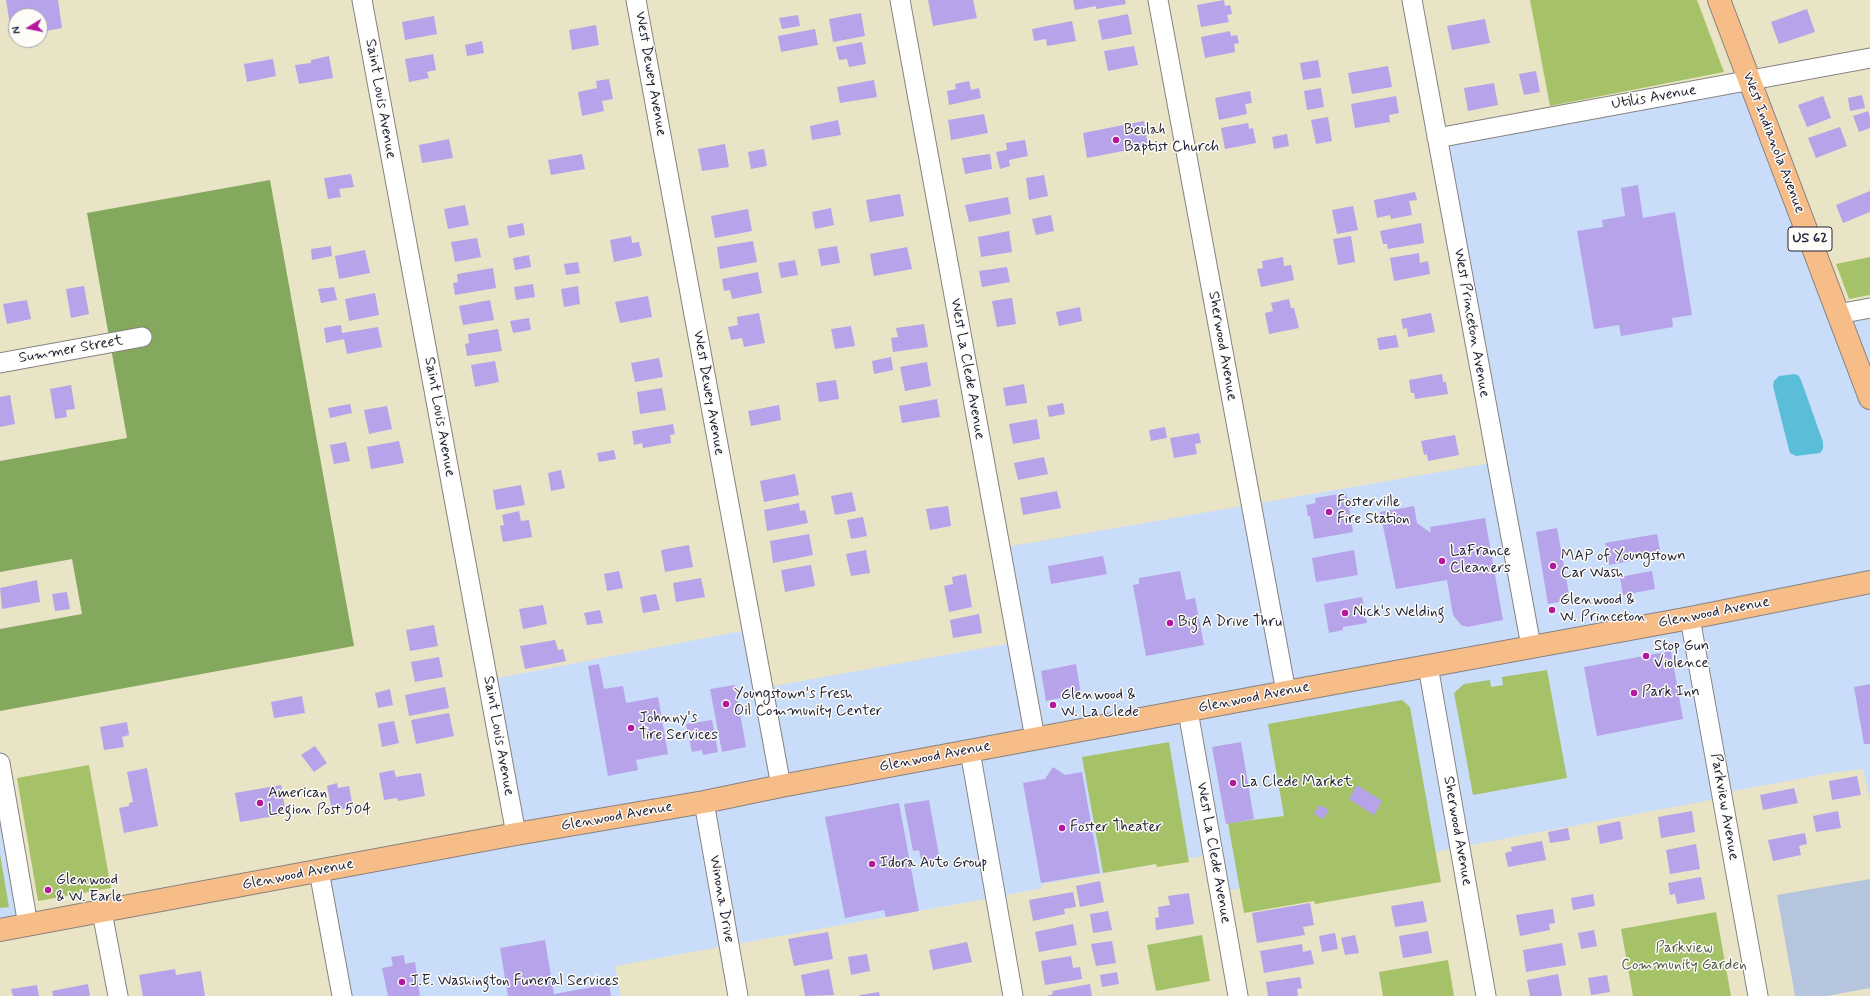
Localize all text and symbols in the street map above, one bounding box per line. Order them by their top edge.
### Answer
north arrow [8,8,48,48]
street label: West Dewey Avenue [630,10,670,138]
text: N [10,25,25,35]
street label: Saint Louis Avenue [361,38,399,160]
street label: West Indianola Avenue [1738,70,1808,216]
street label: Utilis Avenue [1610,82,1698,114]
place label: Beulah Baptist Church [1124,122,1219,157]
marker: Beulah Baptist Church [1111,135,1121,145]
road number: US 62 [1788,227,1832,251]
street label: West Princeton Avenue [1449,247,1493,399]
street label: Sherwood Avenue [1203,290,1241,402]
street label: West La Clede Avenue [946,297,988,441]
street label: West Dewey Avenue [688,329,728,457]
street label: Summer Street [17,332,125,368]
street label: Saint Louis Avenue [420,356,458,478]
place label: Fosterville Fire Station [1337,494,1410,529]
marker: Fosterville Fire Station [1324,507,1334,517]
place label: LaFrance Cleaners [1450,543,1511,578]
place label: MAP of Youngstown Car Wash [1561,548,1686,583]
marker: LaFrance Cleaners [1437,556,1447,566]
marker: MAP of Youngstown Car Wash [1548,561,1558,571]
place label: Glenwood & W. Princeton [1560,592,1646,627]
street label: Glenwood Avenue [1657,593,1771,633]
place label: Nick's Welding [1353,604,1445,622]
marker: Glenwood & W. Princeton [1547,605,1557,615]
marker: Nick's Welding [1340,608,1350,618]
place label: Big A Drive Thru [1178,614,1282,632]
marker: Big A Drive Thru [1165,618,1175,628]
place label: Stop Gun Violence [1654,638,1709,673]
marker: Stop Gun Violence [1641,651,1651,661]
street label: Saint Louis Avenue [479,675,517,797]
street label: Glenwood Avenue [1197,678,1311,718]
place label: Park Inn [1642,684,1700,702]
place label: Youngstown's Fresh Oil Community Center [734,686,882,721]
place label: Glenwood & W. La Clede [1061,687,1139,722]
marker: Park Inn [1629,688,1639,698]
marker: Youngstown's Fresh Oil Community Center [721,699,731,709]
marker: Glenwood & W. La Clede [1048,700,1058,710]
place label: Johnny's Tire Services [639,710,718,745]
marker: Johnny's Tire Services [626,723,636,733]
street label: Glenwood Avenue [878,737,992,777]
street label: Parkview Avenue [1706,752,1742,862]
place label: La Clede Market [1241,774,1352,792]
street label: Sherwood Avenue [1438,775,1476,887]
marker: La Clede Market [1228,778,1238,788]
street label: West La Clede Avenue [1192,781,1234,925]
place label: American Legion Post 504 [268,785,371,820]
marker: American Legion Post 504 [255,798,265,808]
street label: Glenwood Avenue [560,798,674,836]
place label: Foster Theater [1070,819,1162,837]
marker: Foster Theater [1057,823,1067,833]
street label: Winona Drive [704,854,738,944]
street label: Glenwood Avenue [241,855,355,895]
place label: Idora Auto Group [880,855,987,873]
marker: Idora Auto Group [867,859,877,869]
place label: Glenwood & W. Earle [56,872,123,907]
marker: Glenwood & W. Earle [43,885,53,895]
park label: Parkview Community Garden [1621,940,1747,975]
place label: J.E. Washington Funeral Services [410,973,619,991]
marker: J.E. Washington Funeral Services [397,977,407,987]

